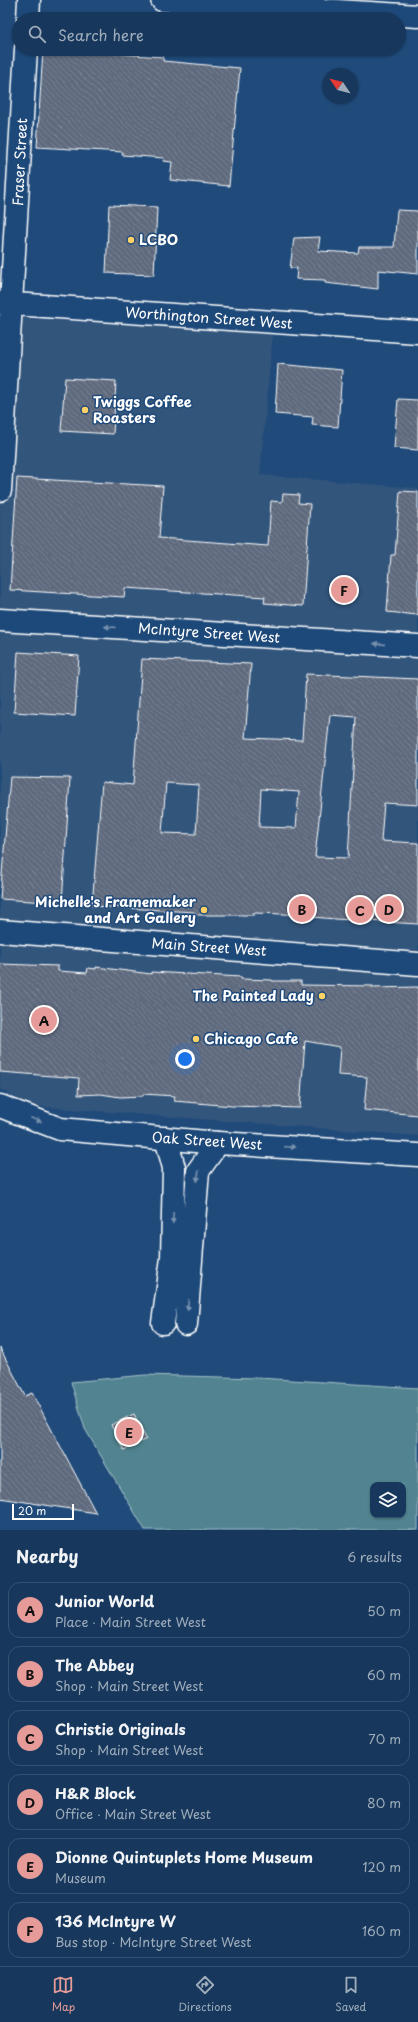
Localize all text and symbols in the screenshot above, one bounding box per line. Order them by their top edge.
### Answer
search box [12,12,406,56]
icon: search [26,23,48,45]
text: Search here [58,23,144,46]
north arrow [322,68,358,104]
street label: Fraser Street [7,117,32,207]
place label: LCBO [139,229,178,250]
marker: LCBO [126,235,136,245]
street label: Worthington Street West [125,301,294,334]
place label: Twiggs Coffee Roasters [93,391,192,428]
marker: Twiggs Coffee Roasters [80,405,90,415]
pin: F [331,575,357,605]
street label: McIntyre Street West [137,617,281,648]
one-way arrow [103,624,116,630]
one-way arrow [372,641,385,647]
place label: Michelle's Framemaker and Art Gallery [35,891,197,928]
pin: B [289,894,315,924]
pin: D [376,894,402,924]
pin: C [347,895,373,925]
marker: Michelle's Framemaker and Art Gallery [199,905,209,915]
street label: Main Street West [151,932,268,961]
place label: The Painted Lady [192,985,314,1006]
marker: The Painted Lady [317,991,327,1001]
pin: A [31,1005,57,1035]
place label: Chicago Cafe [204,1028,299,1049]
marker: Chicago Cafe [191,1034,201,1044]
your location [175,1049,195,1069]
one-way arrow [31,1118,43,1124]
street label: Oak Street West [151,1126,263,1155]
one-way arrow [284,1144,296,1151]
one-way arrow [195,1169,201,1182]
one-way arrow [170,1212,176,1225]
one-way arrow [184,1299,191,1311]
pin: E [116,1417,142,1447]
map controls [370,1482,406,1518]
button: layers [370,1482,406,1518]
scale bar [12,1502,74,1521]
text: 20 m [18,1502,46,1519]
text: Nearby [16,1543,78,1569]
text: 6 results [347,1547,402,1566]
text: Junior World [55,1589,154,1612]
text: A [25,1601,35,1620]
text: 50 m [367,1601,401,1620]
text: Place · Main Street West [55,1612,206,1631]
text: The Abbey [55,1653,134,1676]
text: B [26,1665,34,1684]
text: 60 m [367,1665,401,1684]
text: Shop · Main Street West [55,1676,203,1695]
text: Christie Originals [55,1717,186,1740]
text: C [25,1729,35,1748]
text: 70 m [368,1729,401,1748]
text: Shop · Main Street West [55,1740,203,1759]
text: H&R Block [55,1781,136,1804]
text: D [25,1793,35,1812]
text: 80 m [367,1793,401,1812]
text: Office · Main Street West [55,1804,211,1823]
text: Dionne Quintuplets Home Museum [55,1845,313,1868]
text: E [26,1857,34,1876]
text: 120 m [362,1857,401,1876]
text: Museum [55,1868,106,1887]
text: 136 McIntyre W [55,1909,176,1932]
text: F [26,1921,34,1940]
text: 160 m [362,1921,401,1940]
text: Bus stop · McIntyre Street West [55,1932,251,1951]
tab: Map [52,1974,75,2015]
tab: Directions [178,1974,232,2015]
tab: Saved [335,1974,366,2015]

